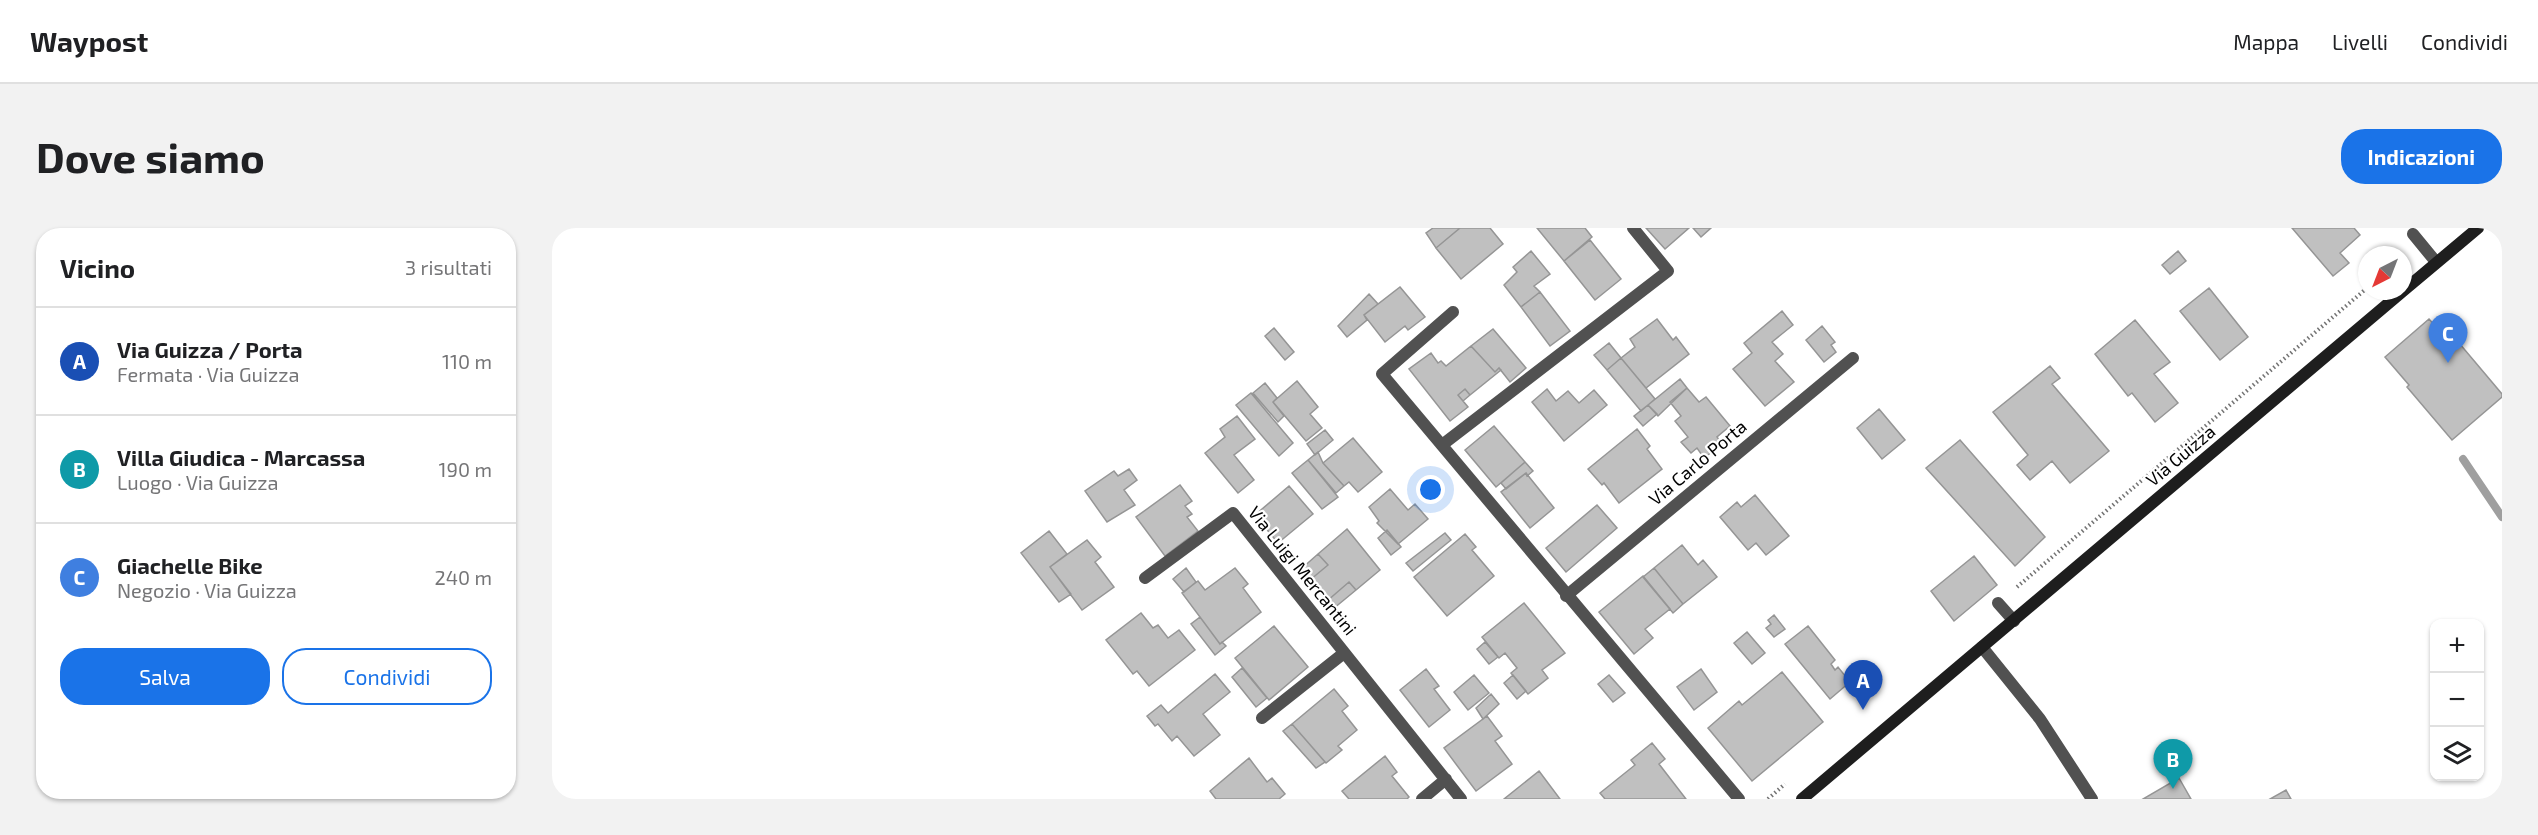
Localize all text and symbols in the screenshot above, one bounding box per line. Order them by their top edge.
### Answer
text: Waypost [30,24,148,58]
text: Mappa [2233,29,2299,54]
text: Livelli [2332,29,2388,54]
text: Condividi [2421,29,2508,54]
button: Indicazioni [2341,129,2502,184]
text: Dove siamo [36,131,265,181]
north arrow [2358,246,2412,300]
text: Vicino [60,252,135,283]
text: 3 risultati [405,255,492,279]
pin: C [2428,314,2468,363]
text: Via Guizza / Porta [117,336,303,362]
text: A [73,349,86,373]
text: 110 m [442,349,492,373]
text: Fermata · Via Guizza [117,362,299,386]
street label: Via Carlo Porta [1644,415,1751,510]
street label: Via Guizza [2141,420,2219,491]
text: Villa Giudica - Marcassa [117,444,365,470]
text: B [73,457,86,481]
text: 190 m [439,457,492,481]
text: Luogo · Via Guizza [117,470,279,494]
your location [1416,475,1445,504]
street label: Via Luigi Mercantini [1244,501,1362,639]
text: Giachelle Bike [117,552,263,578]
text: C [74,565,85,589]
text: 240 m [434,565,492,589]
text: Negozio · Via Guizza [117,578,297,602]
map controls [2430,619,2484,781]
button: + [2430,619,2484,673]
button: Salva [60,648,270,705]
button: Condividi [282,648,492,705]
pin: A [1844,660,1882,710]
button: − [2430,673,2484,727]
button: layers [2430,727,2484,781]
pin: B [2154,740,2192,789]

